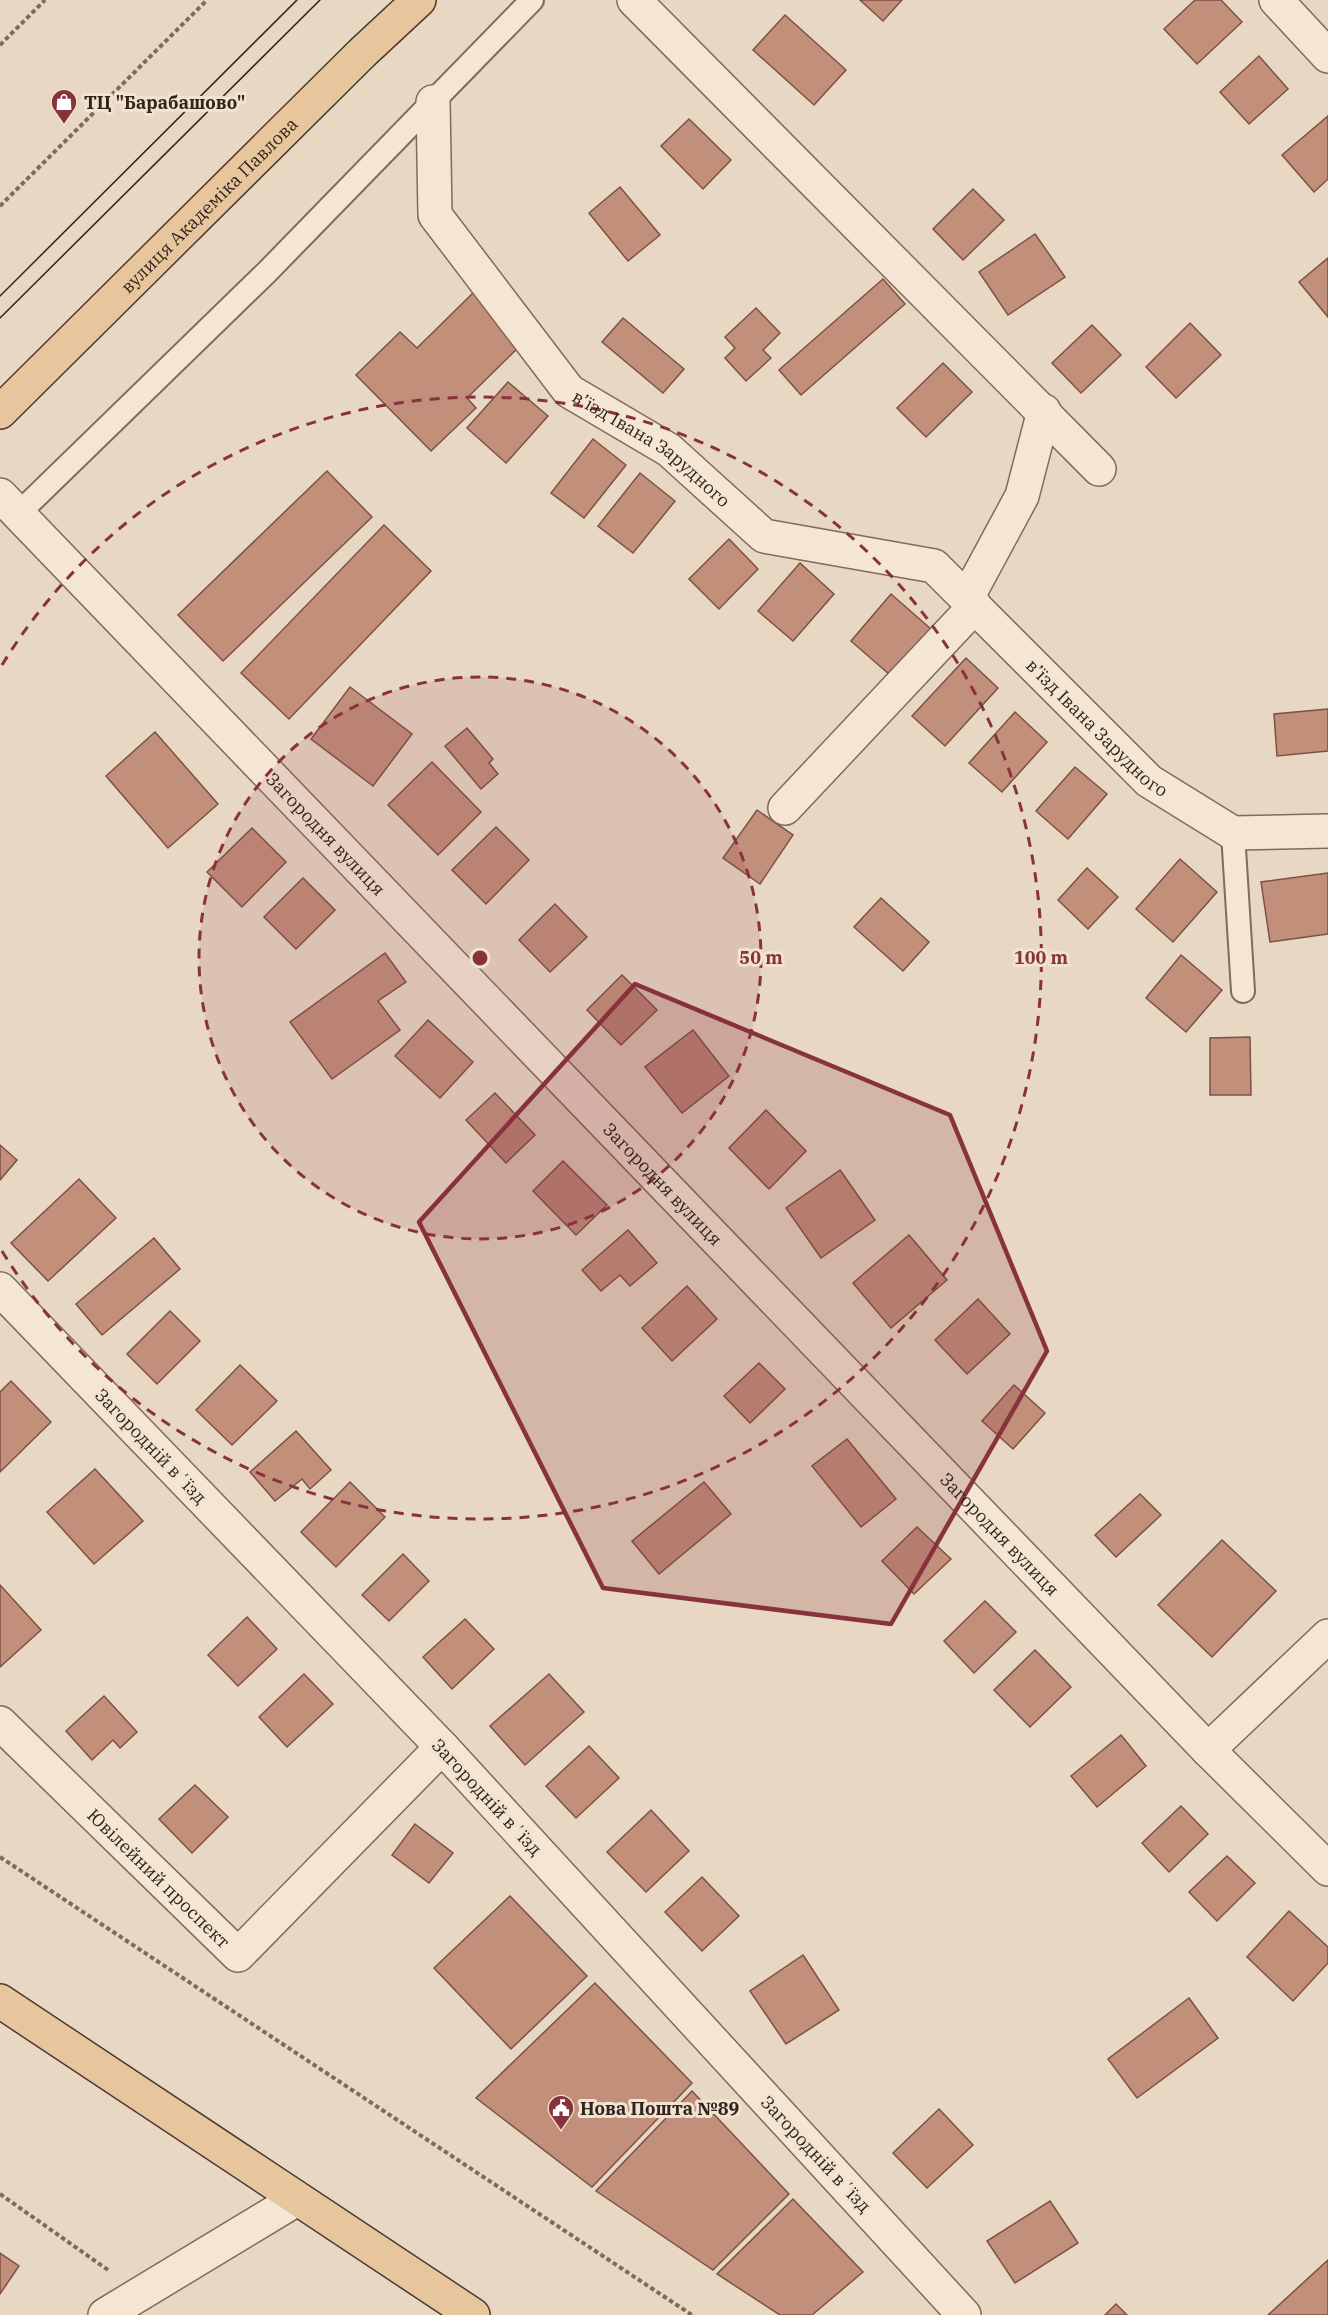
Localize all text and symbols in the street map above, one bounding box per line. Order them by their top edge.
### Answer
shop icon: ТЦ "Барабашово" [49,87,79,125]
place label: ТЦ "Барабашово" [84,91,245,114]
street label: вулиця Академіка Павлова [115,112,302,298]
street label: в’їзд Івана Зарудного [568,384,735,512]
street label: в’їзд Івана Зарудного [1022,654,1172,802]
street label: Загородня вулиця [261,767,390,900]
text: 50 m [739,946,783,969]
text: 100 m [1014,946,1069,969]
centre of rings [470,948,490,968]
street label: Загородня вулиця [598,1117,727,1250]
street label: Загородній вʼїзд [90,1383,212,1509]
street label: Загородня вулиця [935,1468,1065,1600]
street label: Загородній вʼїзд [427,1734,547,1860]
street label: Ювілейний проспект [83,1803,235,1953]
street label: Загородній вʼїзд [756,2091,876,2217]
public building icon: Нова Пошта №89 [546,2093,576,2131]
place label: Нова Пошта №89 [580,2097,740,2120]

